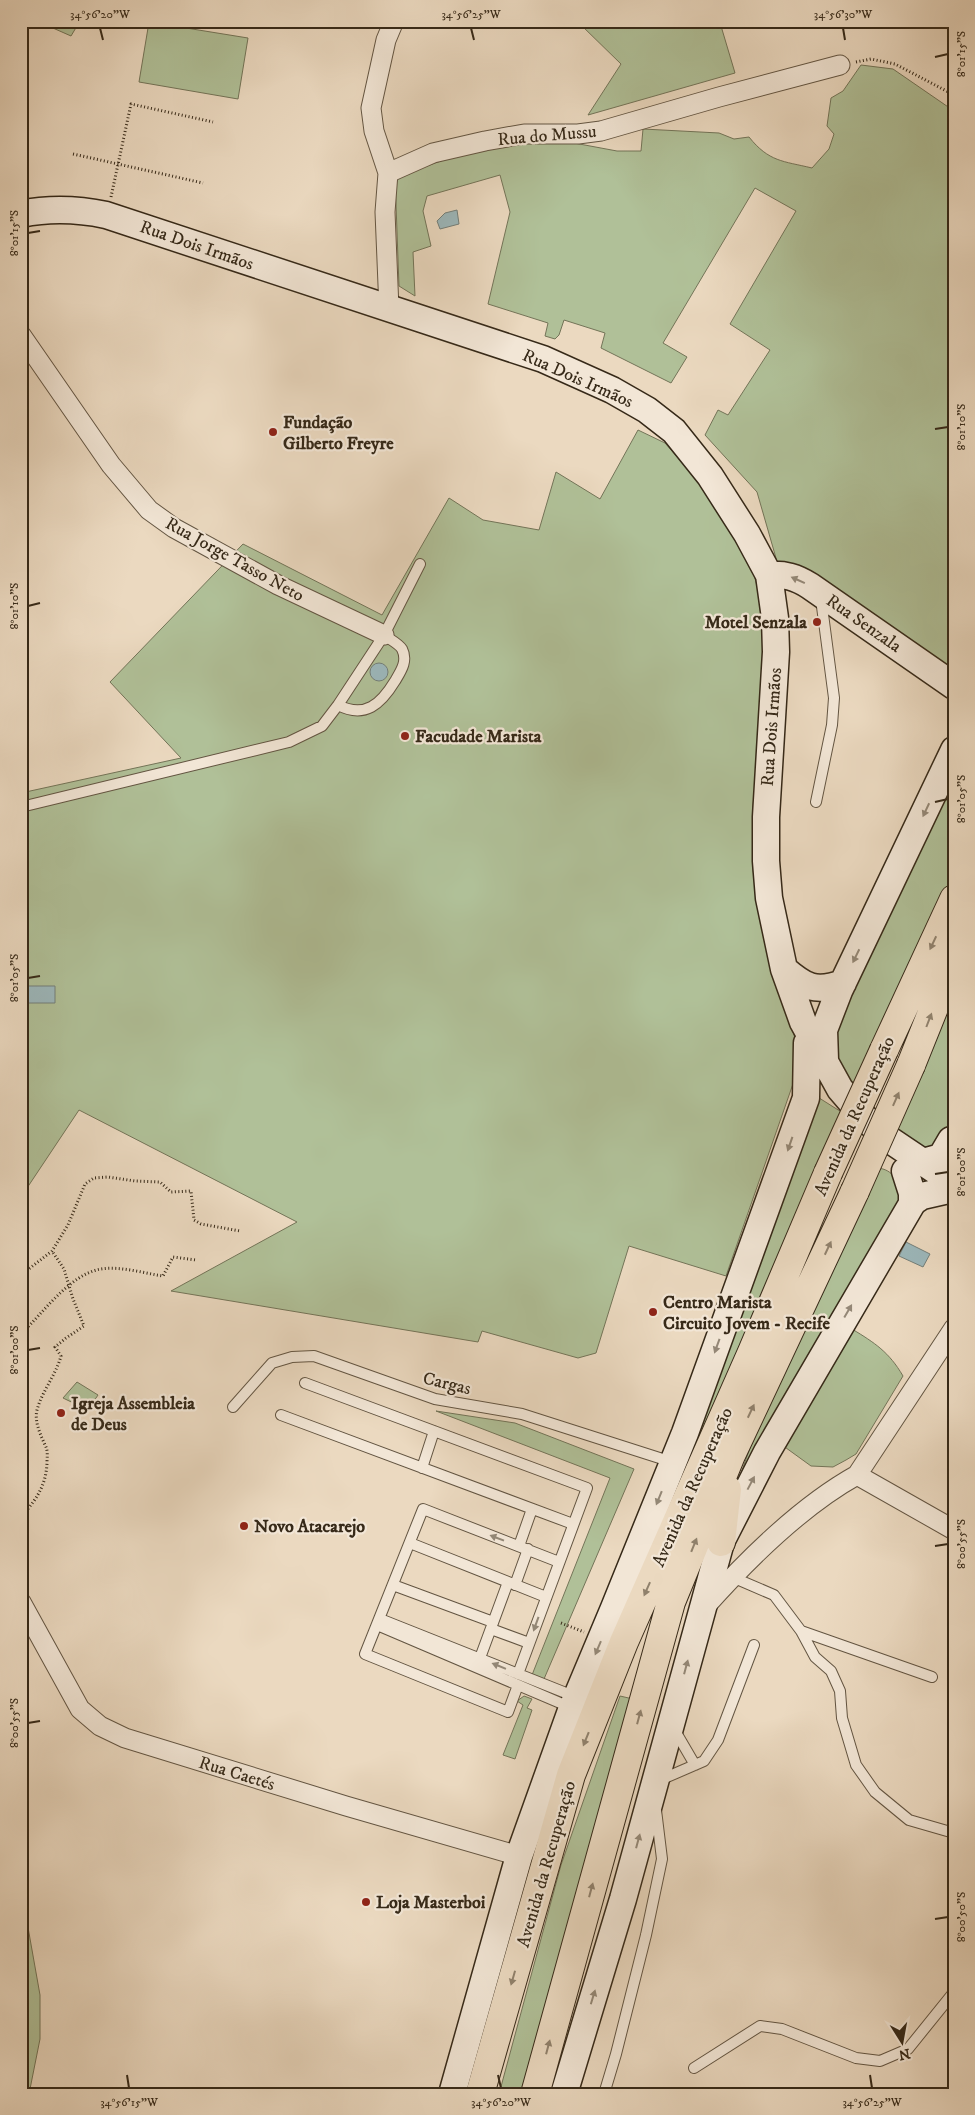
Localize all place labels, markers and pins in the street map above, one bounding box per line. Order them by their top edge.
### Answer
place label: Fundação Gilberto Freyre [283,412,394,455]
marker: Fundação Gilberto Freyre [267,426,279,438]
place label: Motel Senzala [705,612,807,634]
marker: Motel Senzala [811,616,823,628]
place label: Facudade Marista [415,726,542,748]
marker: Facudade Marista [399,730,411,742]
place label: Centro Marista Circuito Jovem - Recife [663,1292,830,1335]
marker: Centro Marista Circuito Jovem - Recife [647,1306,659,1318]
place label: Igreja Assembleia de Deus [71,1393,195,1436]
marker: Igreja Assembleia de Deus [55,1407,67,1419]
place label: Novo Atacarejo [254,1516,365,1538]
marker: Novo Atacarejo [238,1520,250,1532]
place label: Loja Masterboi [376,1892,486,1914]
marker: Loja Masterboi [360,1896,372,1908]

